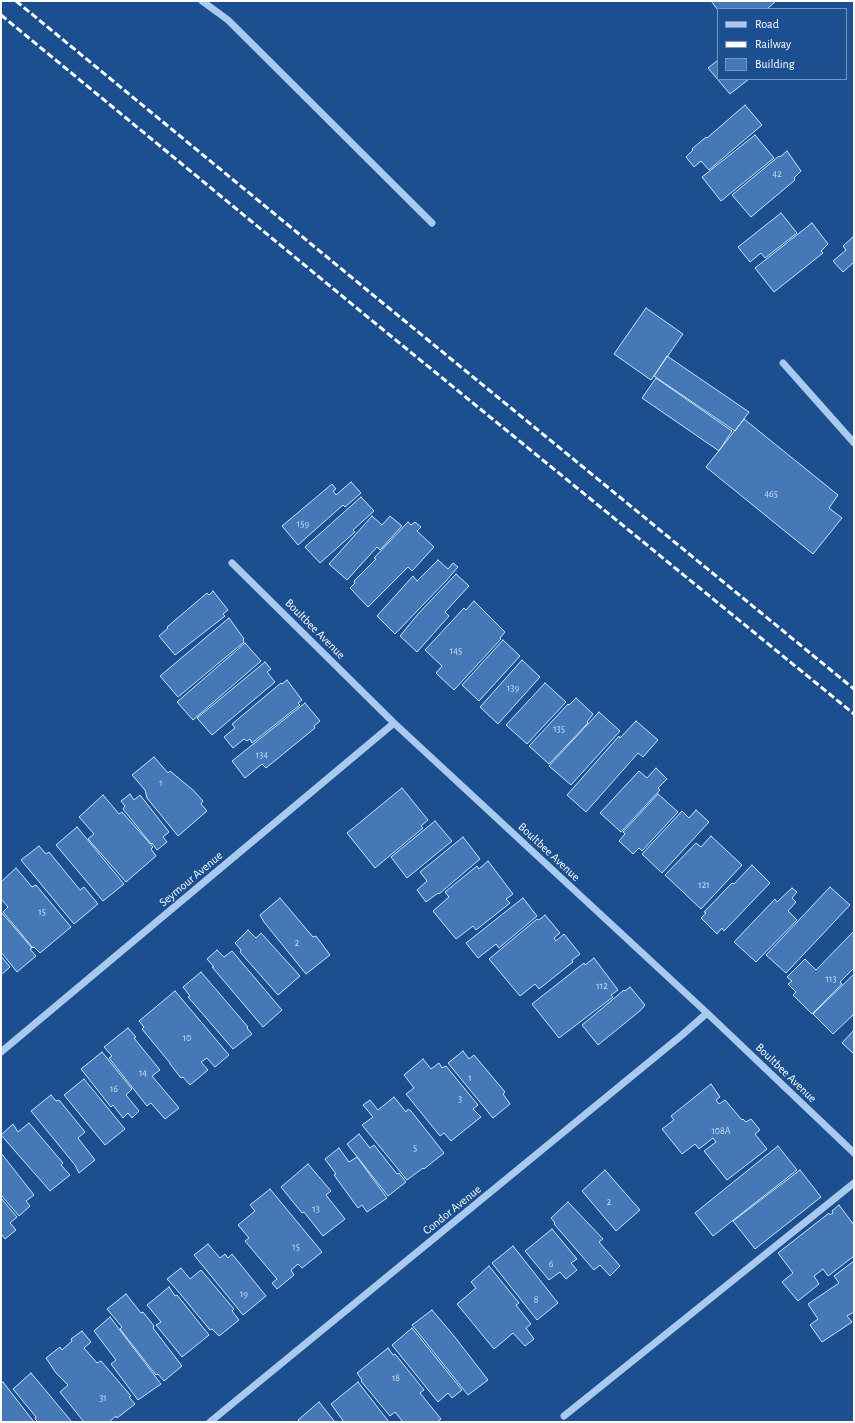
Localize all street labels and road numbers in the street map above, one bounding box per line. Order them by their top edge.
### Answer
street label: Boultbee Avenue [282,596,348,662]
street label: Boultbee Avenue [515,820,583,884]
street label: Seymour Avenue [156,848,226,910]
street label: Boultbee Avenue [752,1040,820,1106]
street label: Condor Avenue [420,1182,484,1238]

